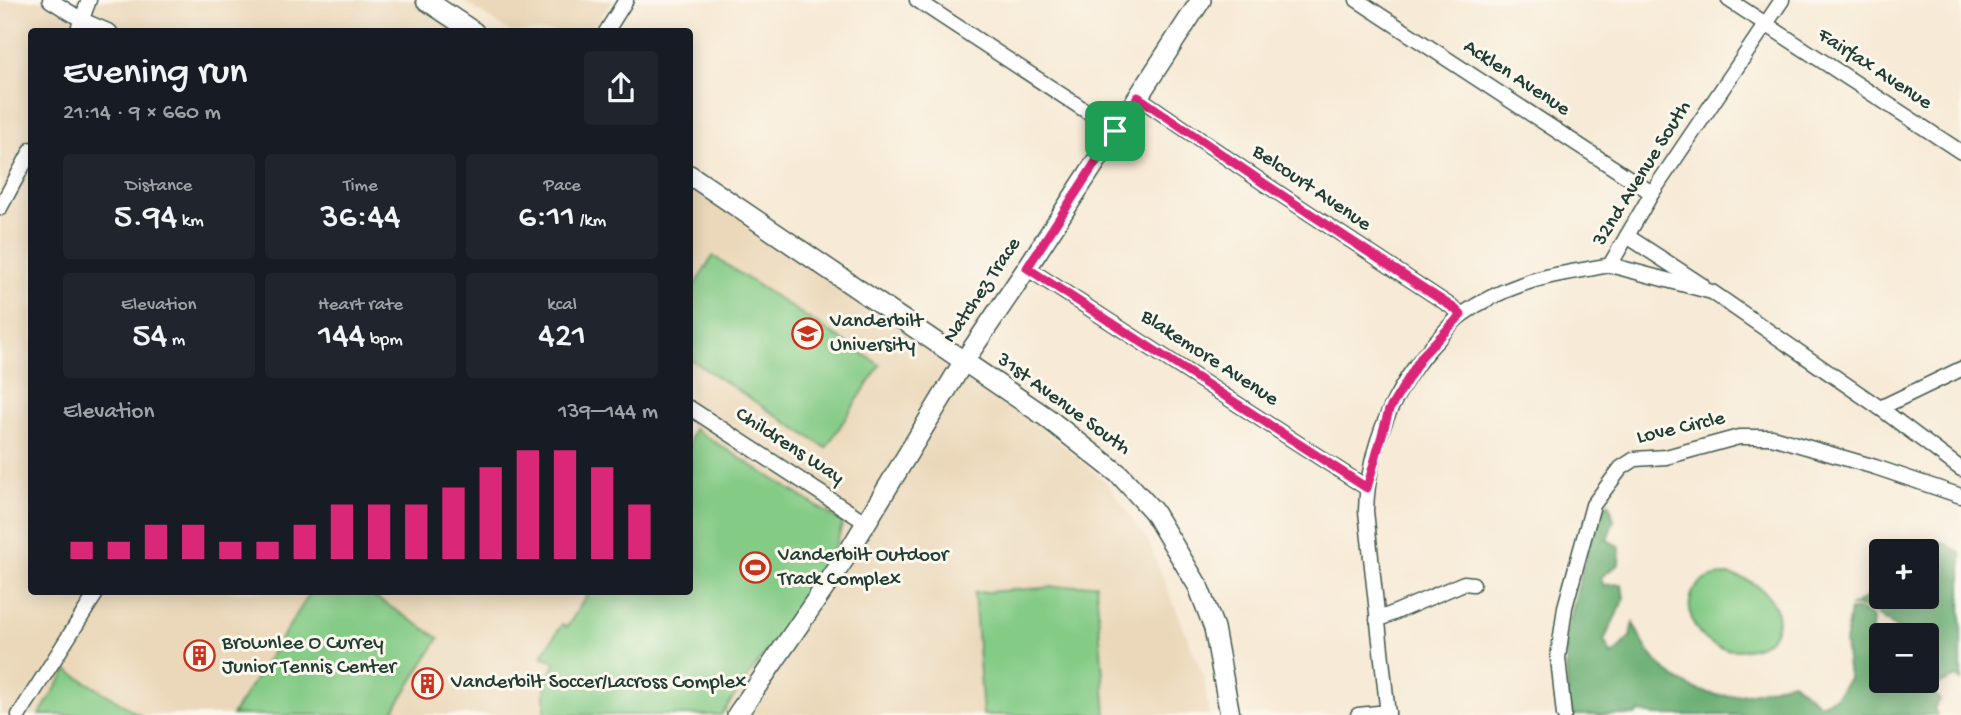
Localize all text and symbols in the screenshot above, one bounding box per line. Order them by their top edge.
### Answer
street label: Fairfax Avenue [1811,23,1937,117]
street label: Acklen Avenue [1458,35,1575,123]
button: share [584,51,658,125]
text: Evening run [63,52,247,96]
street label: 32nd Avenue South [1588,97,1698,252]
text: 21:14 · 9 × 660 m [63,100,221,127]
pin [1085,101,1145,161]
icon: arrive [1096,112,1134,150]
street label: Belcourt Avenue [1246,139,1376,239]
text: Distance [125,175,192,198]
text: Time [343,175,378,198]
text: Pace [544,175,581,198]
text: 5.94 [114,198,177,239]
text: 36:44 [320,198,401,239]
text: 6:11 [518,198,575,239]
text: km [177,210,204,233]
text: /km [575,210,606,233]
street label: Natchez Trace [938,232,1028,349]
text: Elevation [121,294,197,317]
text: Heart rate [318,294,403,317]
text: kcal [547,294,577,317]
street label: Blakemore Avenue [1134,305,1284,414]
place label: Vanderbilt University [829,310,925,359]
text: 54 [132,317,167,358]
text: 144 [318,317,365,358]
text: 421 [538,317,586,358]
school or university icon: Vanderbilt University [790,317,824,351]
text: m [167,329,185,352]
text: bpm [365,329,403,352]
street label: 31st Avenue South [990,348,1135,462]
text: Elevation [63,399,154,426]
text: 139–144 m [558,399,658,426]
street label: Childrens Way [730,402,848,492]
street label: Love Circle [1635,406,1729,451]
map controls [1869,539,1939,693]
button: + [1869,539,1939,609]
place label: Vanderbilt Outdoor Track Complex [777,544,950,593]
sports icon: Vanderbilt Outdoor Track Complex [738,551,772,585]
button: − [1869,623,1939,693]
place label: Brownlee O Currey Junior Tennis Center [221,632,398,681]
building icon: Brownlee O Currey Junior Tennis Center [182,639,216,673]
building icon: Vanderbilt Soccer/Lacross Complex [411,666,445,700]
place label: Vanderbilt Soccer/Lacross Complex [450,671,746,696]

